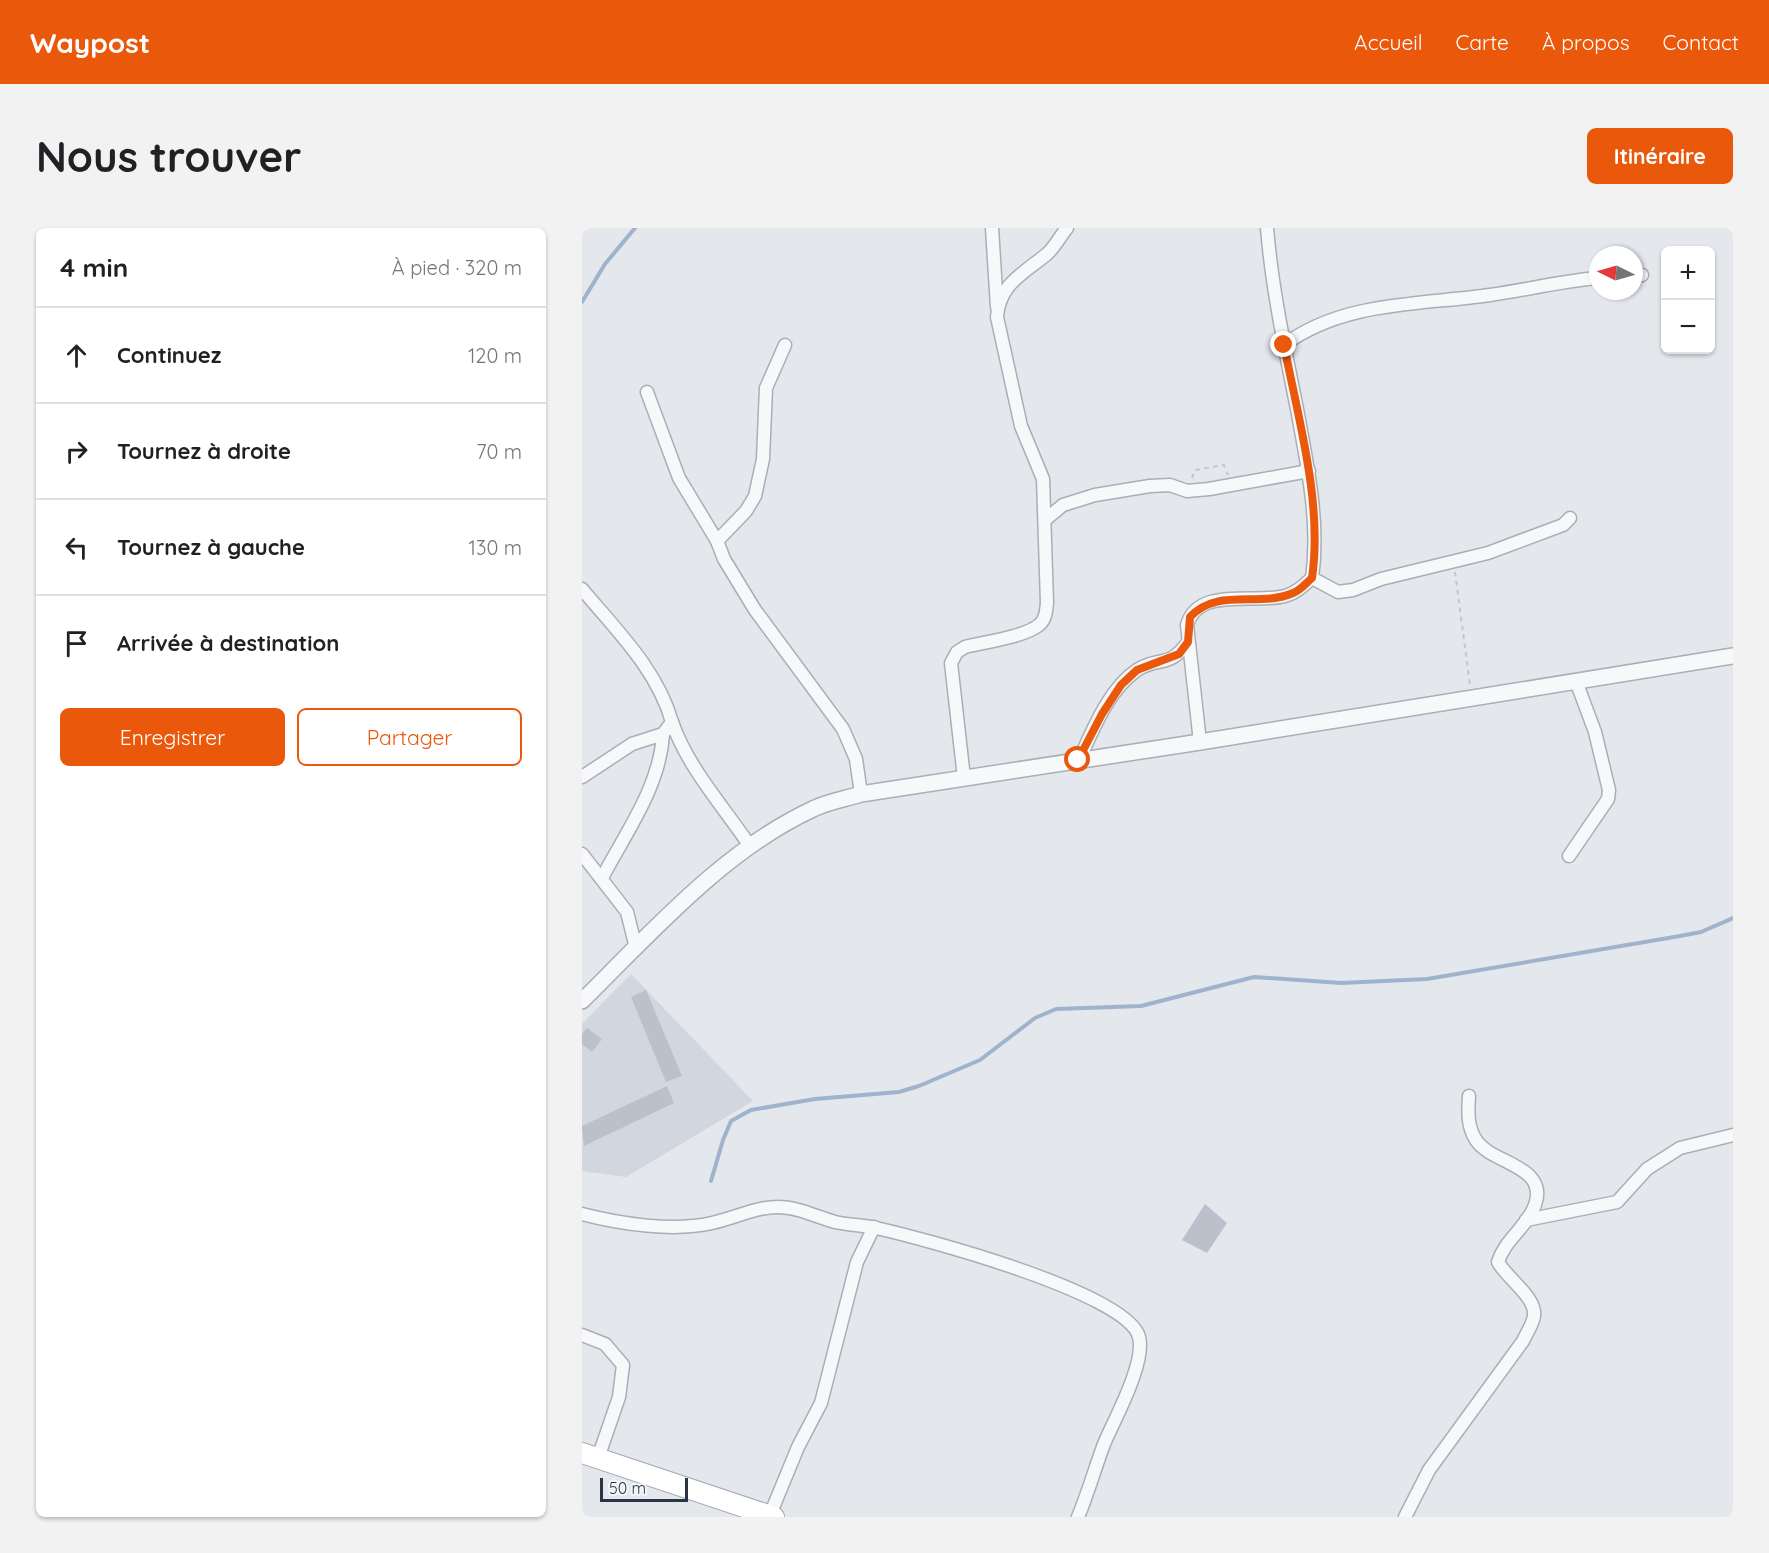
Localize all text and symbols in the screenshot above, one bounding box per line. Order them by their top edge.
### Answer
text: Waypost [30,25,150,60]
text: Accueil [1354,29,1423,55]
text: Carte [1456,29,1509,55]
text: À propos [1542,29,1630,55]
text: Contact [1663,29,1739,55]
button: Itinéraire [1587,128,1733,184]
text: Nous trouver [36,130,301,183]
north arrow [1589,246,1643,300]
map controls [1661,246,1715,354]
button: + [1661,246,1715,300]
text: 4 min [60,251,128,284]
text: À pied · 320 m [392,255,522,280]
button: − [1661,300,1715,354]
route end [1270,331,1296,357]
icon: ahead [60,339,93,372]
text: Continuez [117,341,221,369]
text: 120 m [468,343,522,368]
icon: right [60,435,93,468]
text: Tournez à droite [117,437,291,465]
text: 70 m [476,439,522,464]
icon: left [60,531,93,564]
text: Tournez à gauche [117,533,305,561]
text: 130 m [469,535,522,560]
icon: arrive [60,627,93,660]
text: Arrivée à destination [117,629,339,657]
button: Enregistrer [60,708,285,766]
button: Partager [297,708,522,766]
route start [1064,746,1090,772]
scale bar [600,1475,688,1502]
text: 50 m [609,1478,646,1498]

